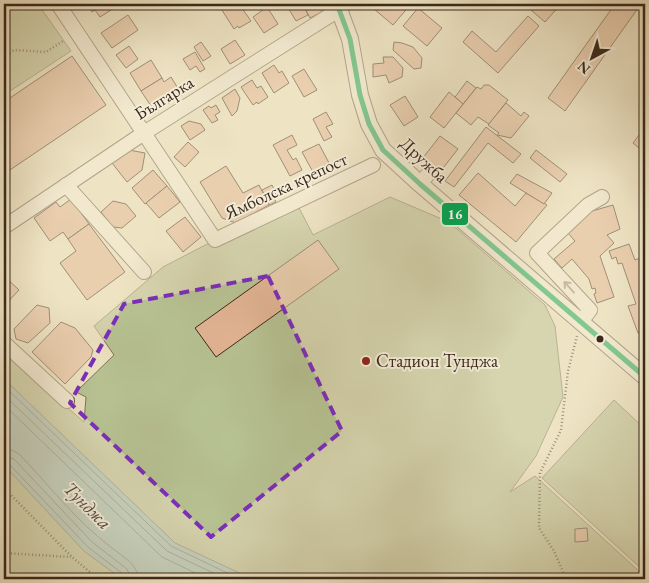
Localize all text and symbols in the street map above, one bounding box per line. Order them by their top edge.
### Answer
north arrow [566,32,616,82]
text: N [573,57,594,78]
street label: Българка [130,70,198,125]
street label: Дружба [396,132,454,188]
street label: Ямболска крепост [220,147,351,224]
line badge: 16 [441,202,469,226]
text: 16 [448,205,463,223]
one-way arrow [563,281,574,294]
unlabelled marker [595,334,605,344]
place label: Стадион Тунджа [376,349,499,372]
marker: Стадион Тунджа [360,355,372,367]
water label: Тунджа [58,476,117,535]

